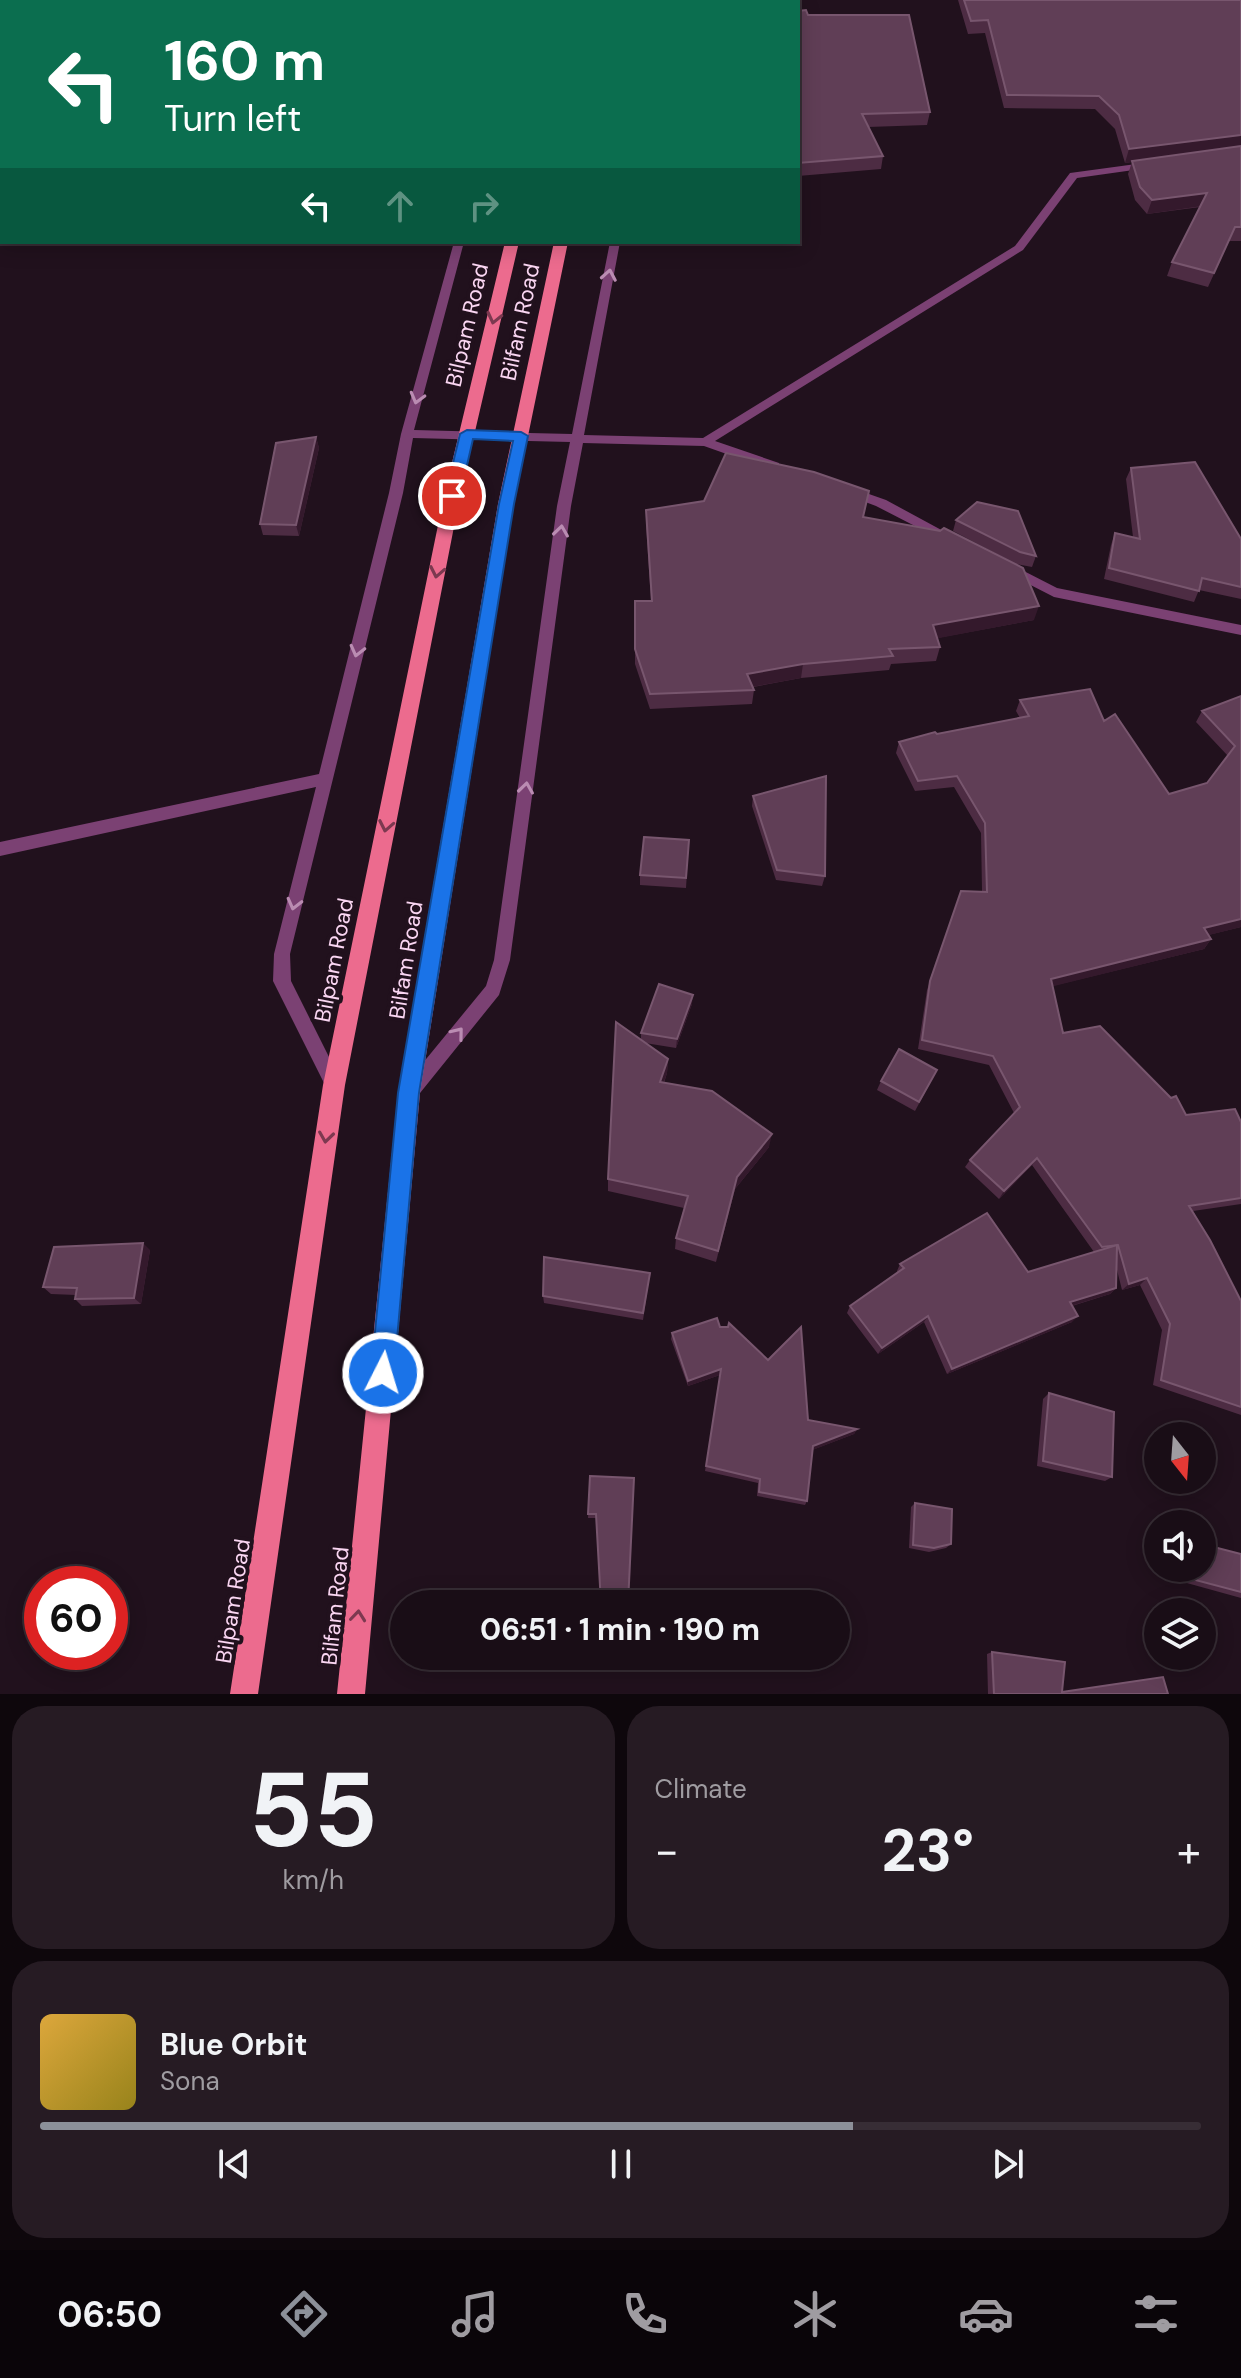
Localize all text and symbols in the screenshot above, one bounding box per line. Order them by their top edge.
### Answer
text: 160 m [164,24,325,97]
icon: left [32,32,136,136]
text: Turn left [164,95,301,142]
icon: left [294,184,338,228]
icon: ahead [378,184,422,228]
icon: right [462,184,506,228]
street label: Bilpam Road [439,260,495,390]
street label: Bilfam Road [493,261,547,383]
one-way arrow [599,269,616,282]
one-way arrow [486,310,503,324]
one-way arrow [409,391,426,405]
pin [418,462,486,530]
icon: arrive [430,474,474,518]
one-way arrow [552,524,569,538]
one-way arrow [429,564,446,578]
one-way arrow [349,644,366,658]
one-way arrow [517,782,534,795]
one-way arrow [378,820,395,833]
street label: Bilpam Road [308,895,360,1025]
one-way arrow [287,896,304,910]
street label: Bilfam Road [382,899,430,1021]
one-way arrow [448,1028,463,1042]
one-way arrow [318,1130,335,1144]
position arrow [341,1331,425,1415]
north arrow [1144,1422,1216,1494]
map controls [1144,1422,1216,1670]
button: sound [1144,1510,1216,1582]
street label: Bilpam Road [209,1537,257,1665]
street label: Bilfam Road [314,1545,356,1667]
speed limit sign: 60 [24,1566,128,1670]
button: layers [1144,1598,1216,1670]
one-way arrow [350,1609,367,1622]
text: 06:51 · 1 min · 190 m [480,1610,760,1649]
text: 55 [249,1743,378,1878]
text: Climate [655,1772,747,1806]
text: 23° [881,1811,974,1890]
text: − [655,1822,679,1880]
text: + [1177,1822,1201,1880]
text: km/h [283,1863,344,1897]
text: Blue Orbit [160,2025,307,2064]
text: Sona [160,2064,220,2098]
icon: previous [212,2142,256,2186]
icon: pause [599,2142,643,2186]
icon: next [986,2142,1030,2186]
icon: directions [276,2286,332,2342]
icon: music [447,2286,503,2342]
icon: phone [617,2286,673,2342]
icon: climate [787,2286,843,2342]
icon: car [958,2286,1014,2342]
icon: filters [1128,2286,1184,2342]
text: 06:50 [57,2291,162,2338]

